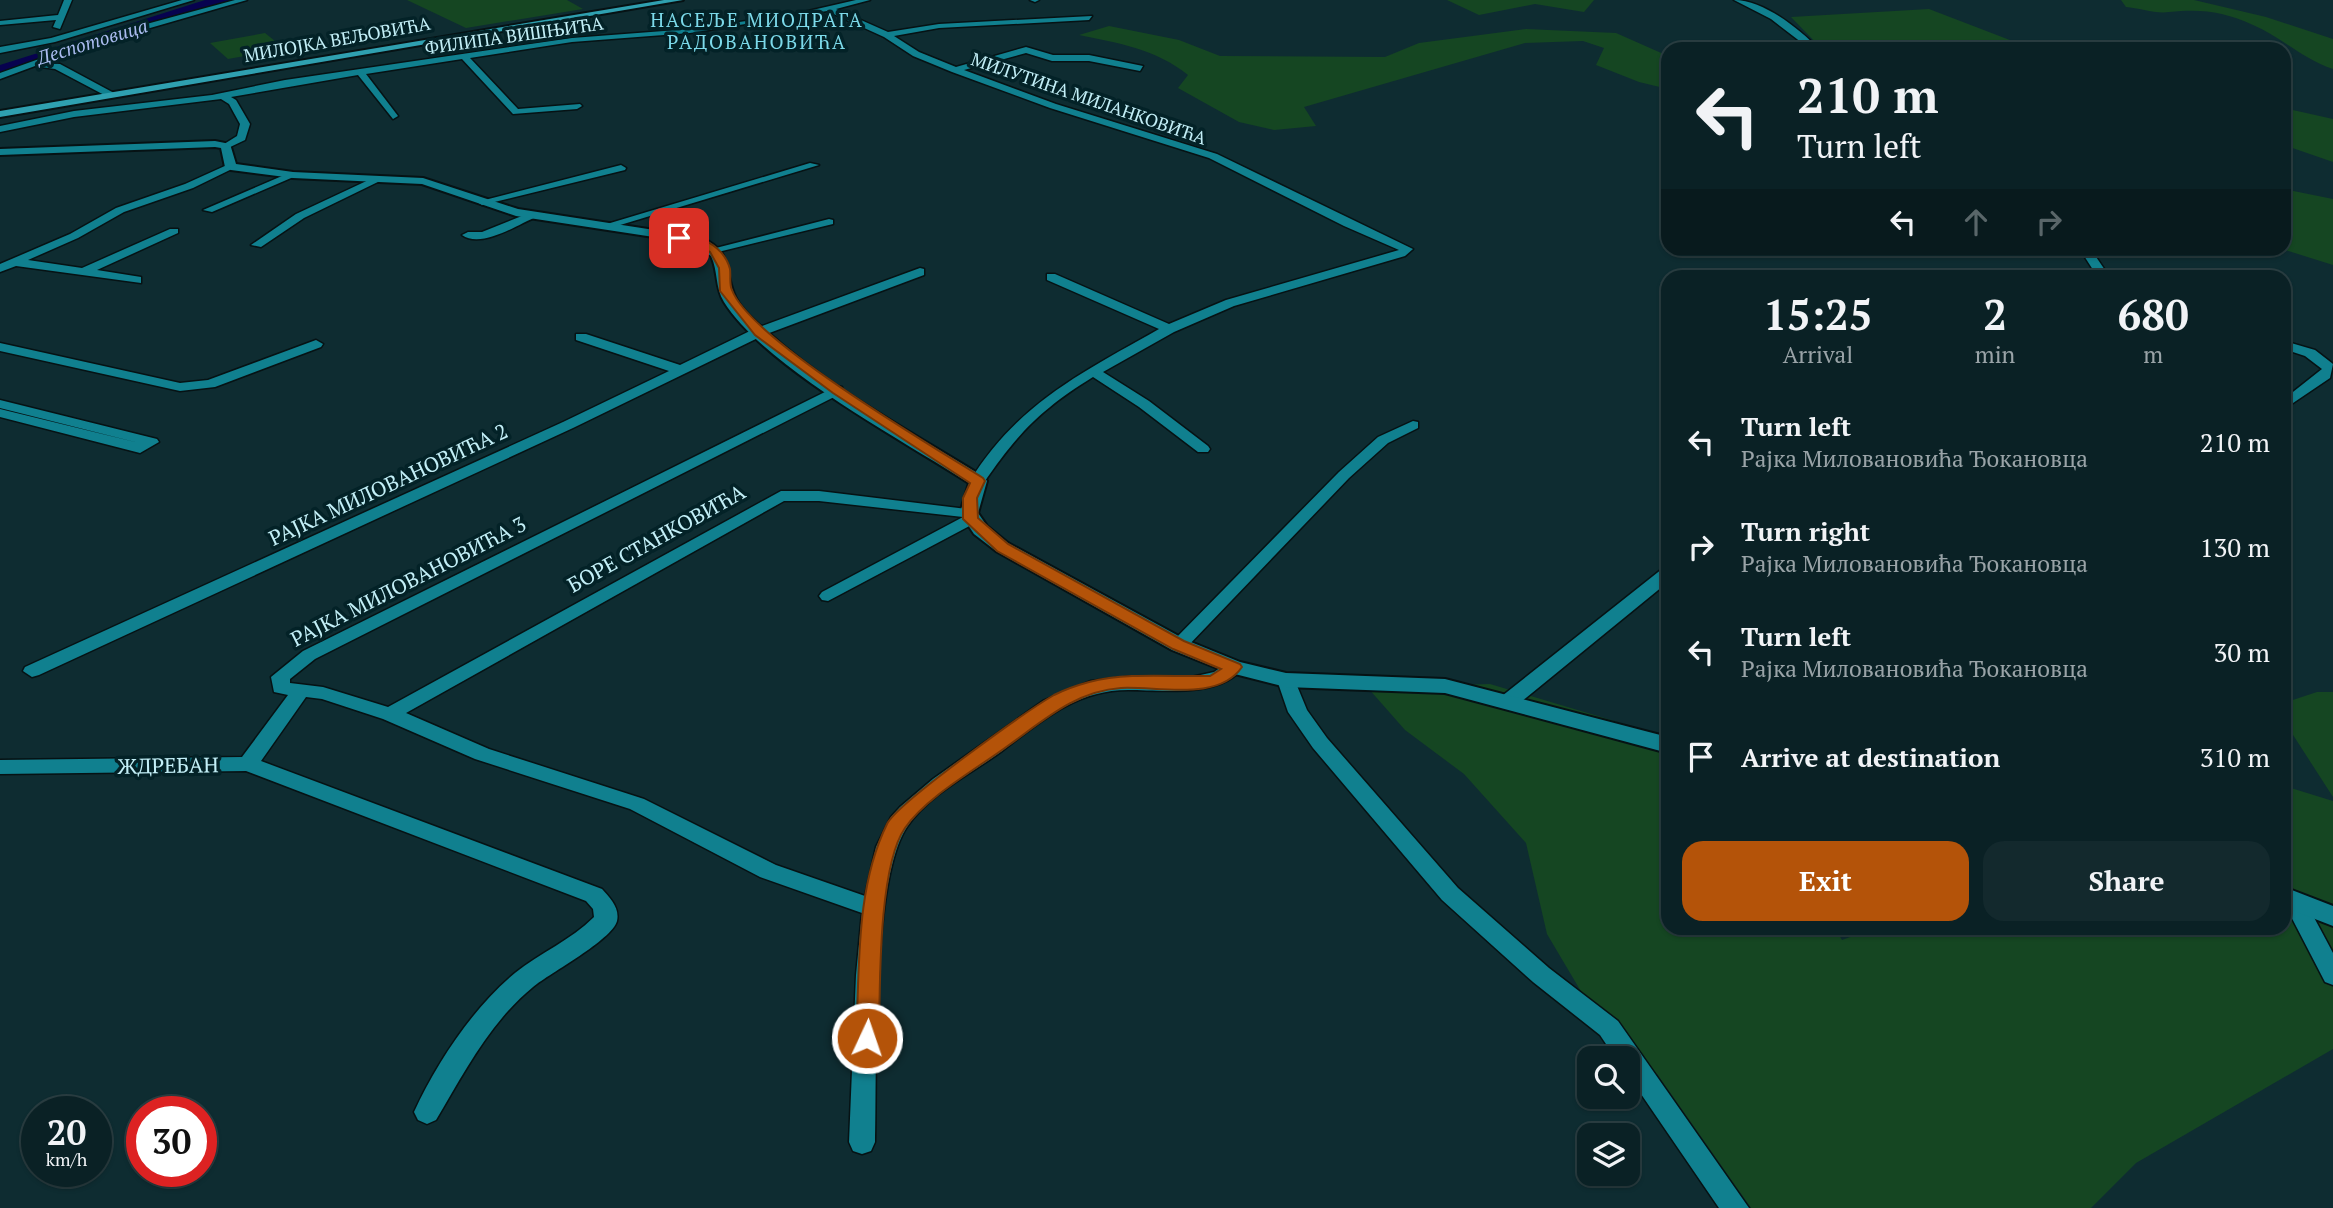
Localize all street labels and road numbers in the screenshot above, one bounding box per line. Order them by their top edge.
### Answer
street label: ФИЛИПА ВИШЊИЋА [423,10,606,59]
street label: МИЛОЈКА ВЕЉОВИЋА [242,11,433,67]
street label: МИЛУТИНА МИЛАНКОВИЋА [968,46,1211,150]
street label: РАЈКА МИЛОВАНОВИЋА 2 [264,416,512,552]
street label: БОРЕ СТАНКОВИЋА [562,477,751,599]
street label: РАЈКА МИЛОВАНОВИЋА 3 [286,509,530,653]
street label: ЖДРЕБАН [117,750,219,780]

